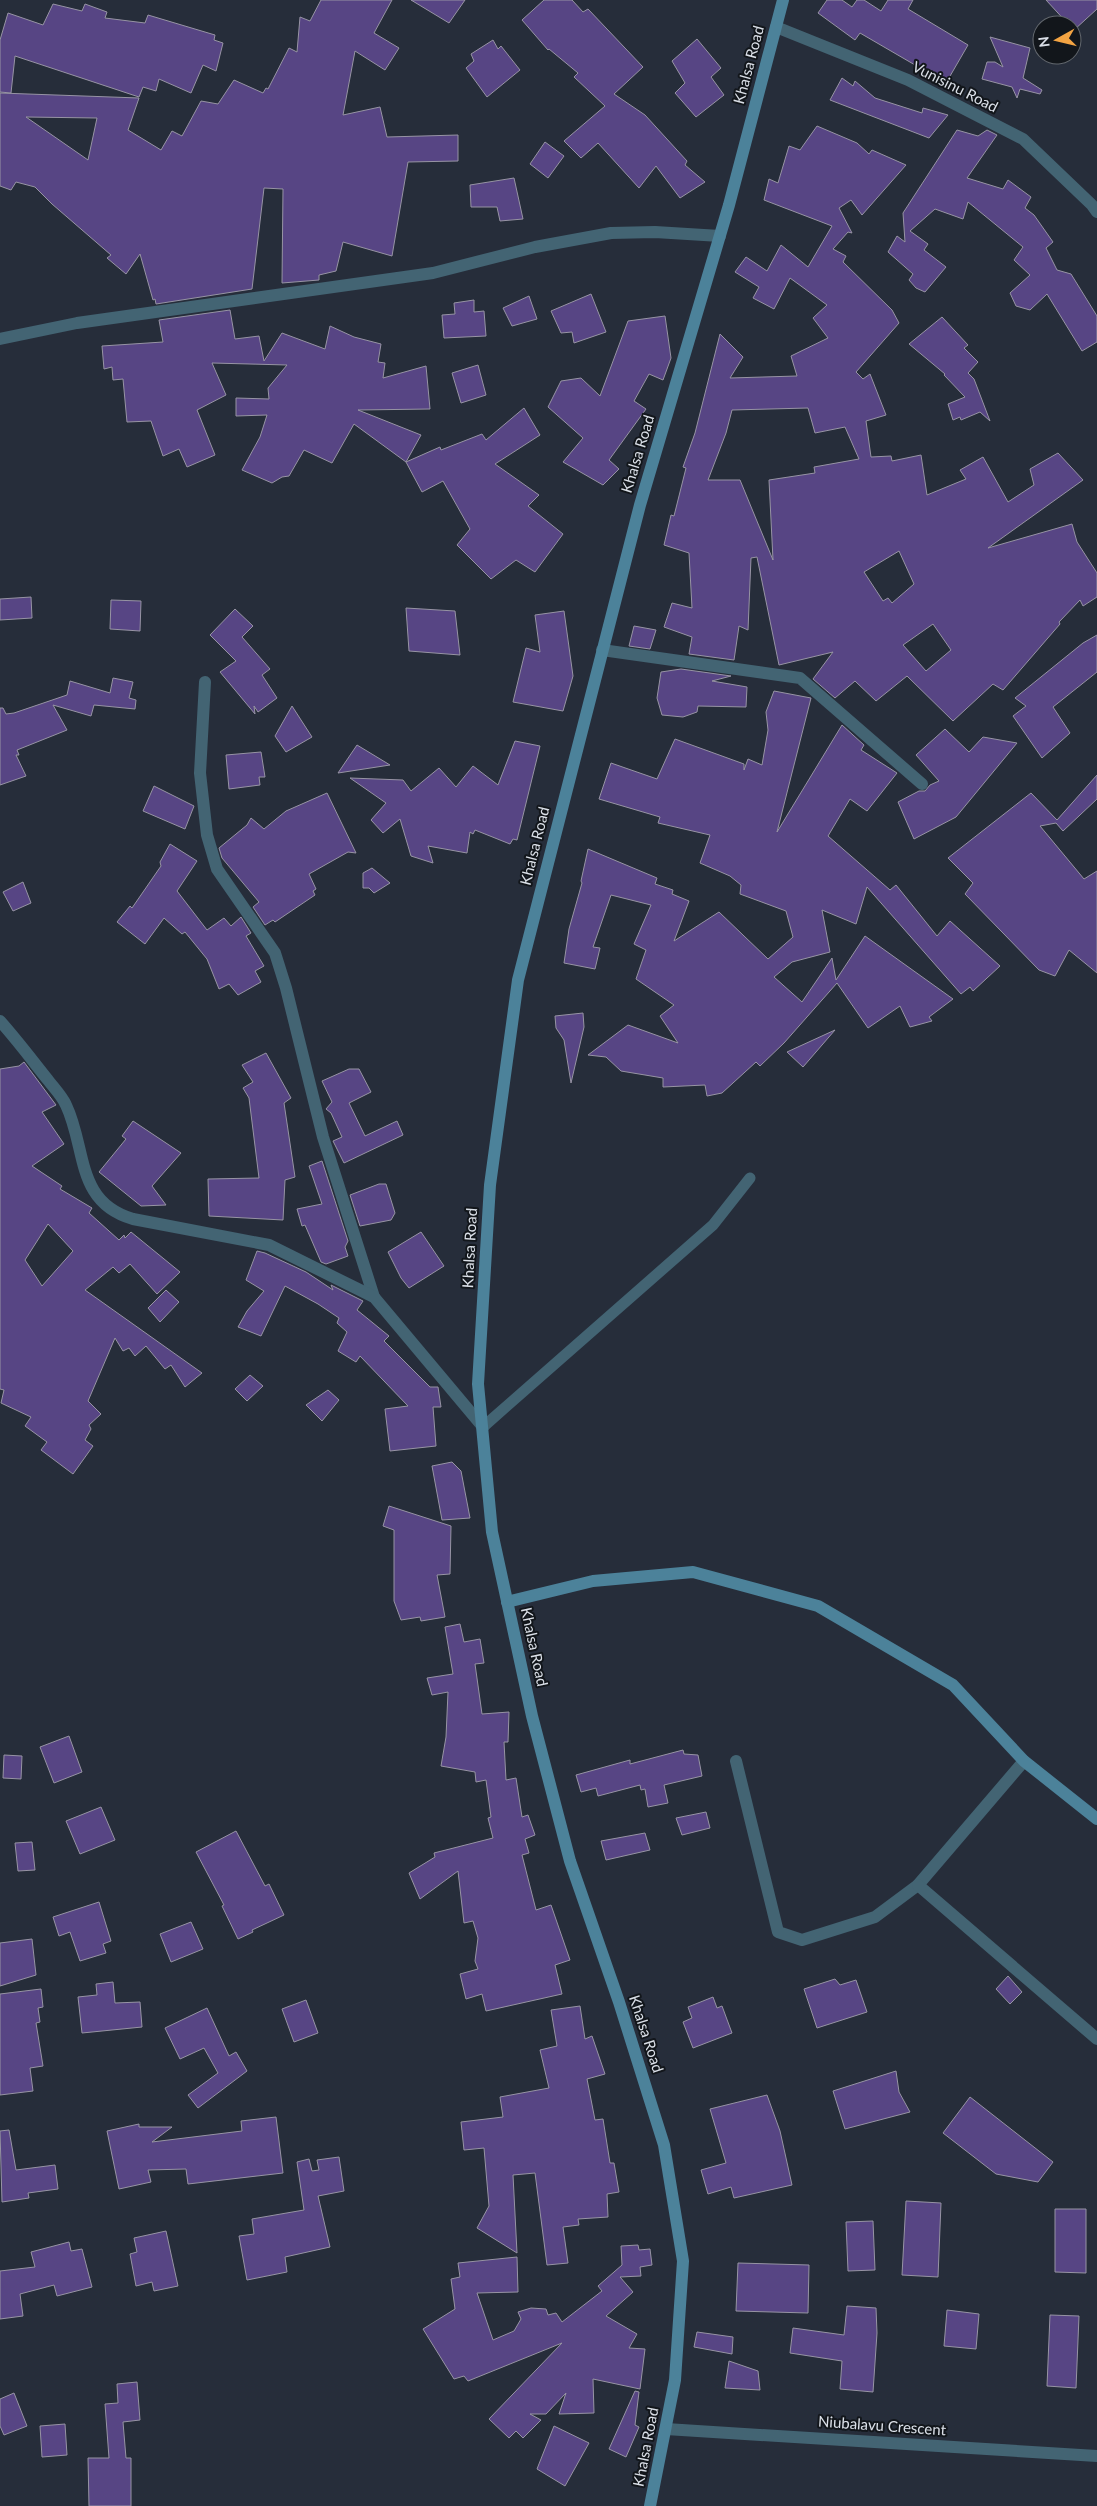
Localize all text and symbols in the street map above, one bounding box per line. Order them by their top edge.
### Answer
north arrow [1032,15,1082,65]
street label: Khalsa Road [729,24,767,106]
text: N [1034,35,1053,48]
street label: Vunisinu Road [910,57,1001,115]
street label: Khalsa Road [617,413,657,495]
street label: Khalsa Road [516,805,552,887]
street label: Khalsa Road [458,1207,480,1289]
street label: Khalsa Road [518,1606,552,1688]
street label: Khalsa Road [626,1993,668,2075]
street label: Khalsa Road [629,2406,662,2488]
street label: Niubalavu Crescent [818,2412,947,2438]

